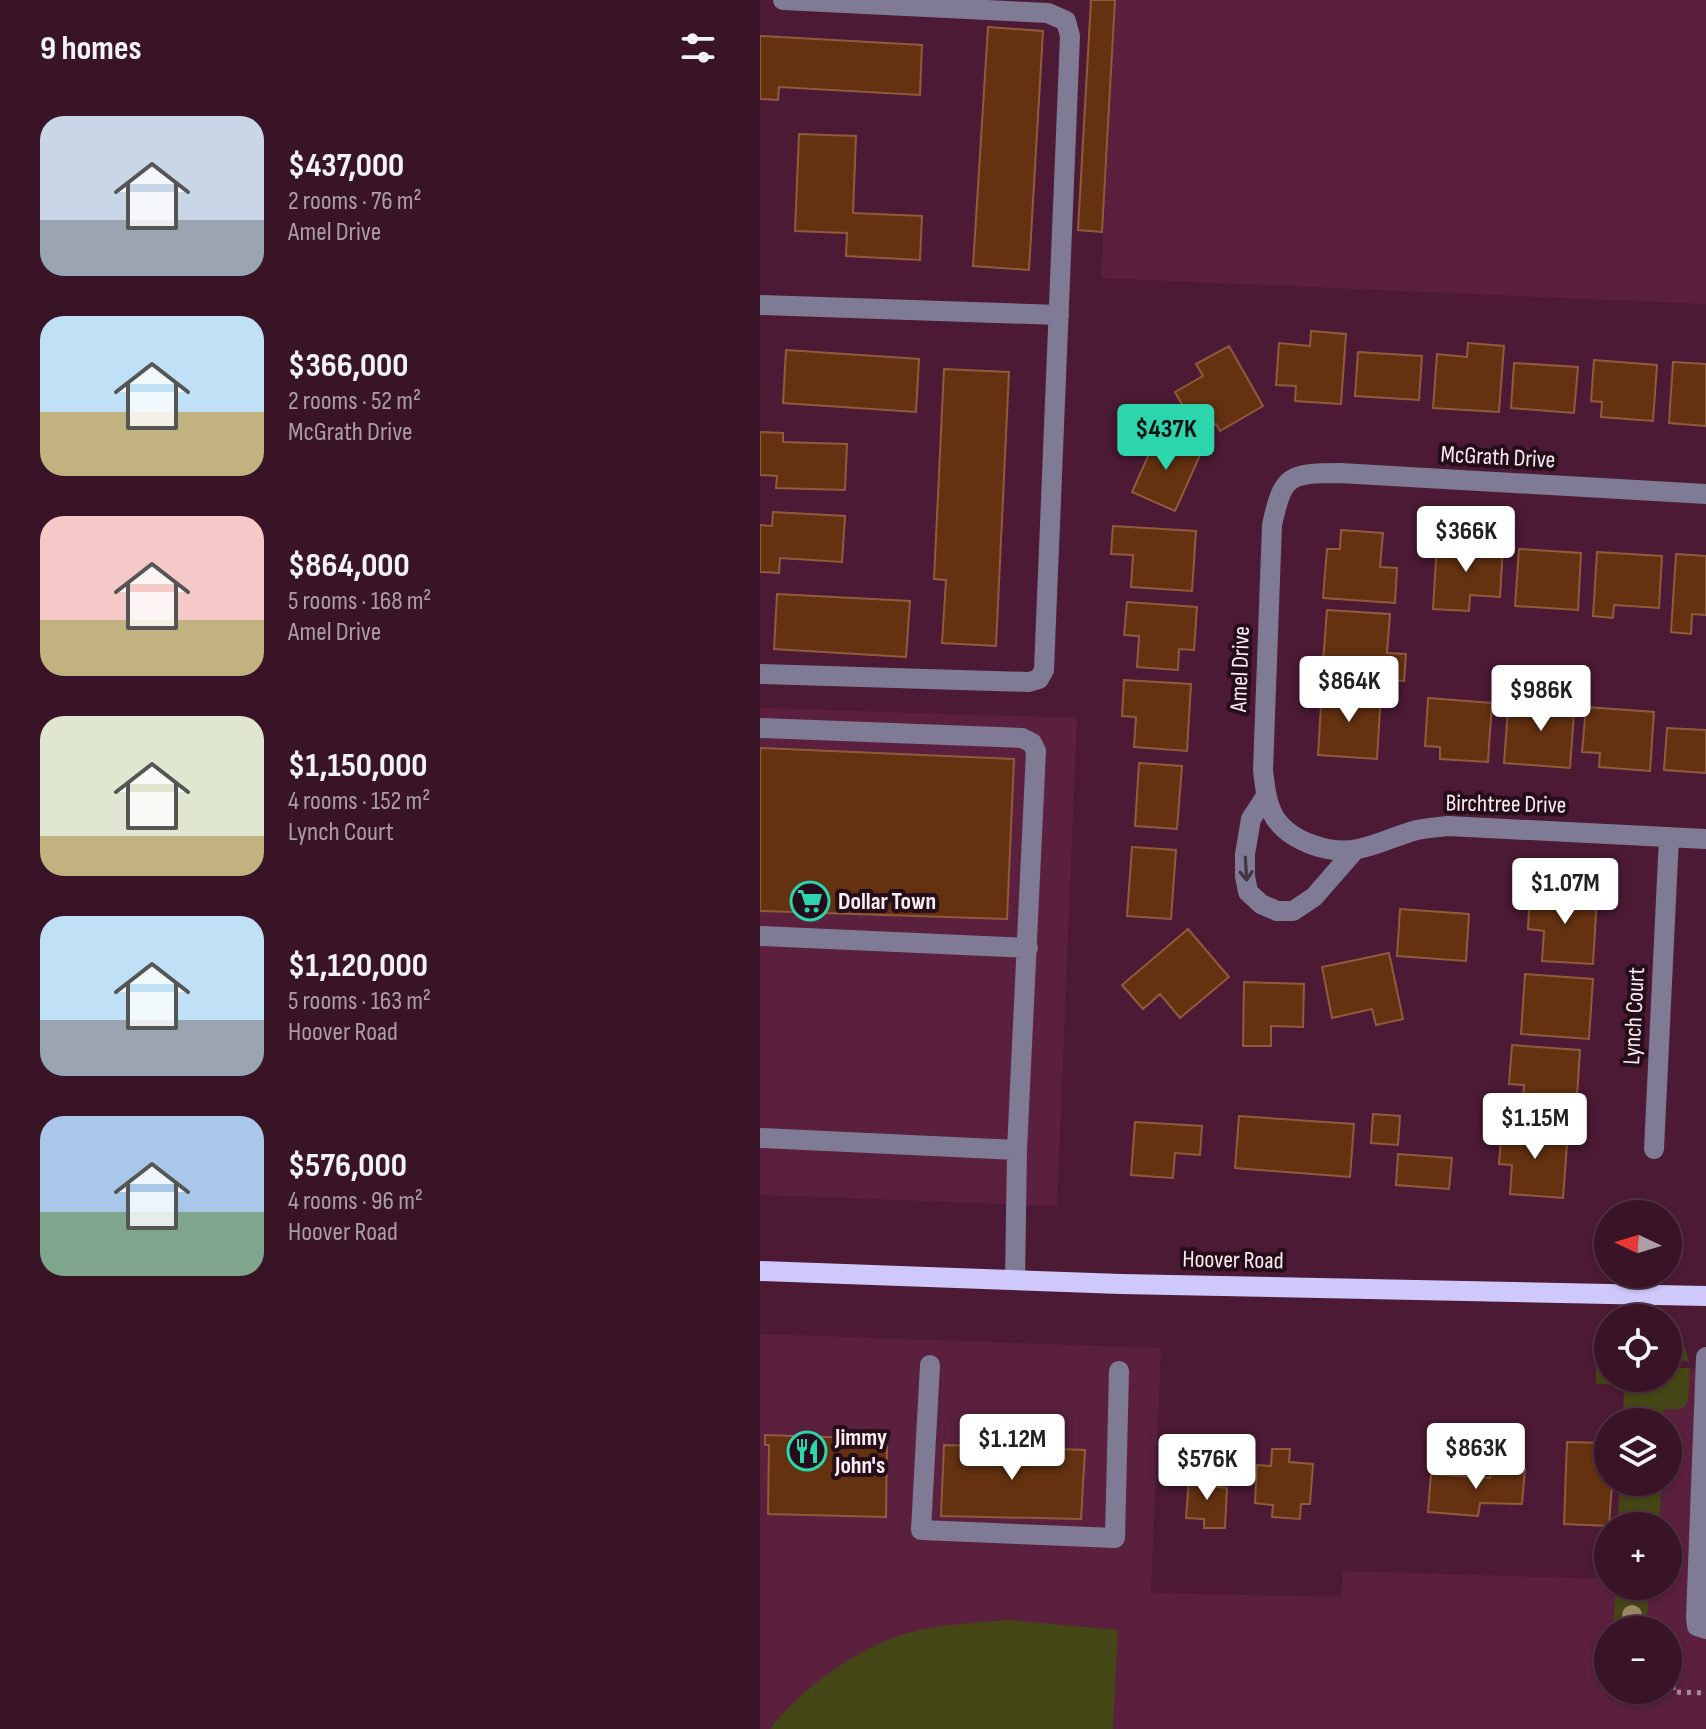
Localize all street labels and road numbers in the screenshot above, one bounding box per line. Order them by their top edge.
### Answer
street label: McGrath Drive [1440,440,1556,474]
street label: Amel Drive [1224,626,1256,713]
street label: Birchtree Drive [1445,788,1567,820]
street label: Lynch Court [1617,967,1651,1065]
street label: Hoover Road [1182,1245,1284,1275]

